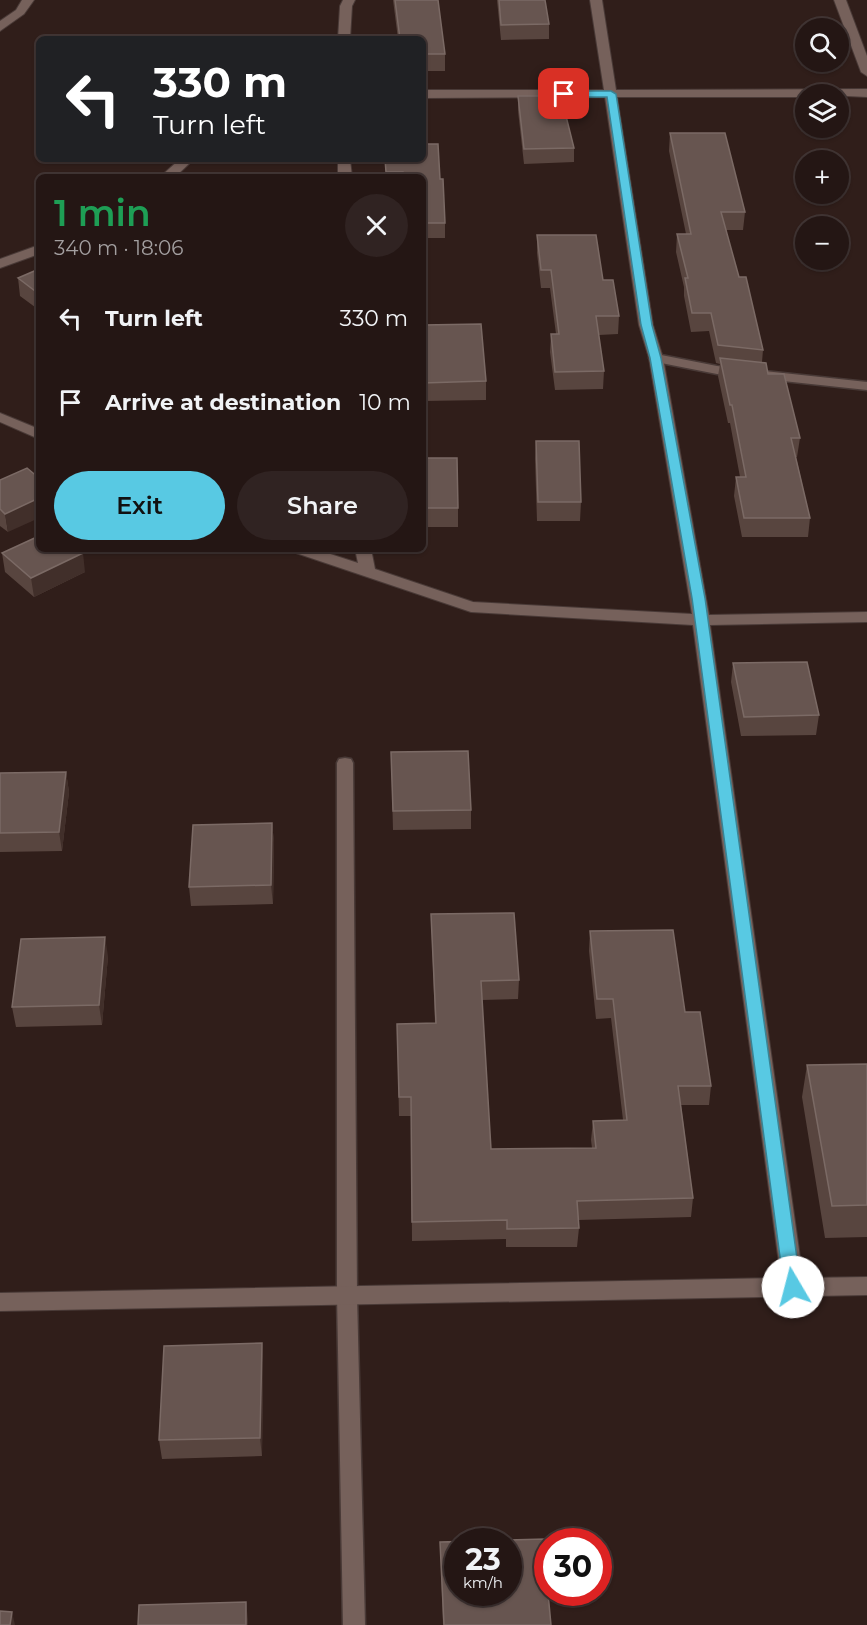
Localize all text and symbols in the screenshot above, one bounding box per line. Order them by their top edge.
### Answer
map controls [795,18,849,270]
button: search [795,18,849,72]
text: 330 m [153,56,287,108]
icon: left [54,60,132,138]
pin [538,68,589,119]
icon: arrive [547,77,580,110]
button: layers [795,84,849,138]
text: Turn left [153,108,266,141]
button: + [795,150,849,204]
text: 1 min [54,191,151,235]
button: close [345,194,408,257]
button: − [795,216,849,270]
text: 340 m · 18:06 [54,236,183,260]
icon: left [54,302,87,335]
text: Turn left [105,305,203,332]
text: 330 m [340,305,408,332]
icon: arrive [54,386,87,419]
text: Arrive at destination [105,389,341,416]
text: 10 m [359,389,411,416]
button: Exit [54,471,225,540]
button: Share [237,471,408,540]
position arrow [761,1255,825,1319]
speed limit sign: 30 [534,1528,612,1606]
text: 23 [465,1541,501,1578]
text: km/h [463,1573,503,1592]

